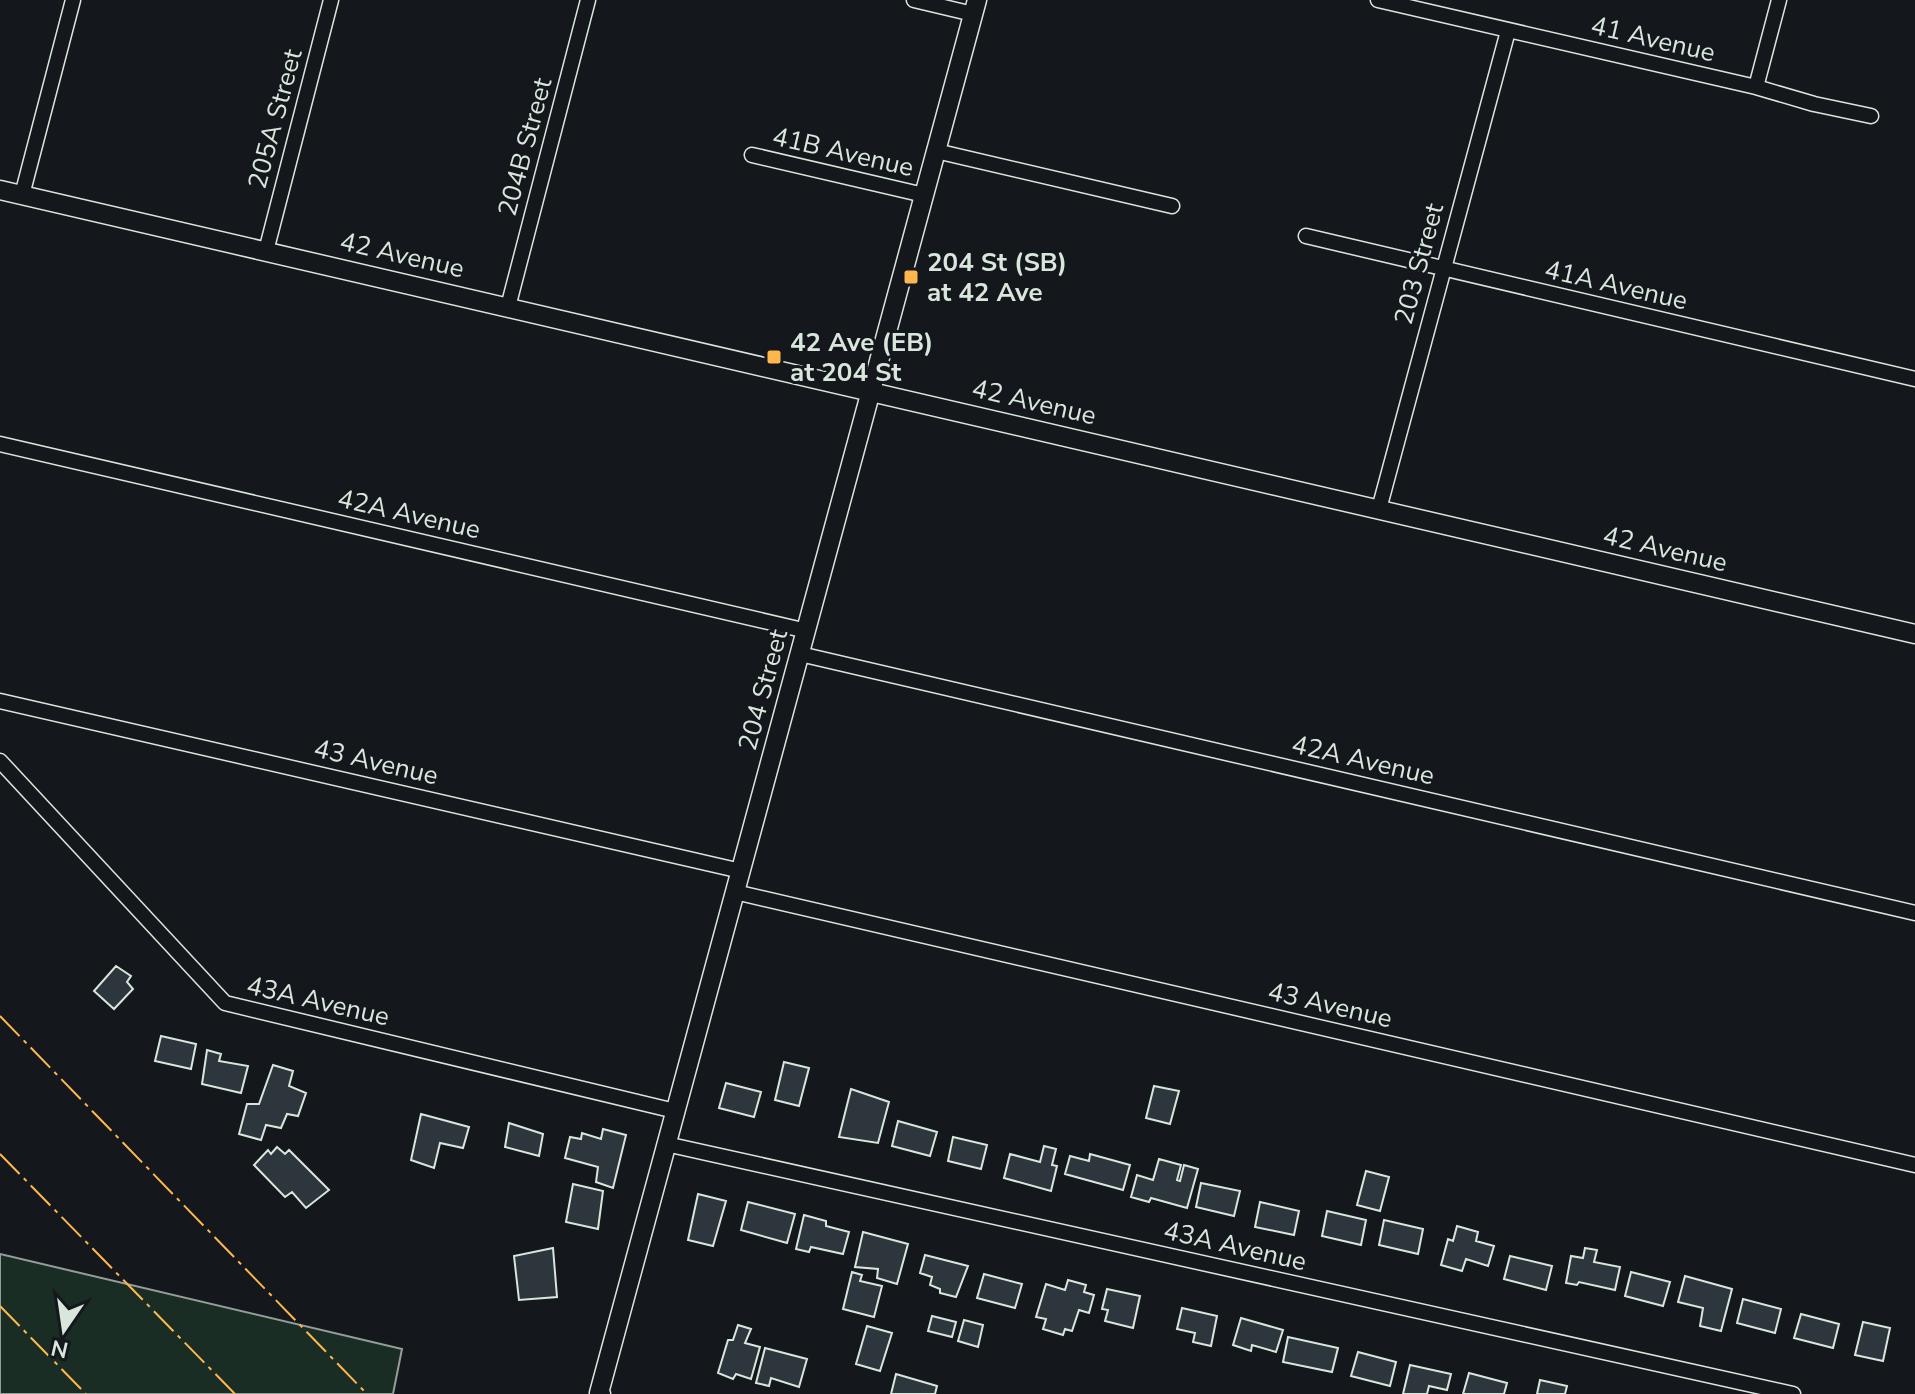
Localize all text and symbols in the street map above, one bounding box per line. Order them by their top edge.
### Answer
street label: 41 Avenue [1587,8,1719,70]
street label: 205A Street [240,44,311,193]
street label: 204B Street [490,73,561,220]
street label: 41B Avenue [769,119,917,185]
street label: 203 Street [1386,199,1452,329]
street label: 42 Avenue [336,224,468,286]
place label: 204 St (SB) at 42 Ave [927,245,1067,310]
street label: 41A Avenue [1541,252,1691,318]
marker: 204 St (SB) at 42 Ave [902,268,920,286]
place label: 42 Ave (EB) at 204 St [790,325,933,390]
marker: 42 Ave (EB) at 204 St [765,348,783,366]
street label: 42 Avenue [968,371,1100,433]
street label: 42A Avenue [334,481,484,547]
street label: 42 Avenue [1599,518,1731,580]
street label: 204 Street [730,625,796,755]
street label: 42A Avenue [1288,727,1438,793]
street label: 43 Avenue [310,731,442,793]
street label: 43A Avenue [243,968,393,1034]
street label: 43 Avenue [1264,974,1396,1036]
street label: 43A Avenue [1160,1213,1310,1279]
north arrow [24,1290,104,1370]
text: N [48,1332,71,1365]

